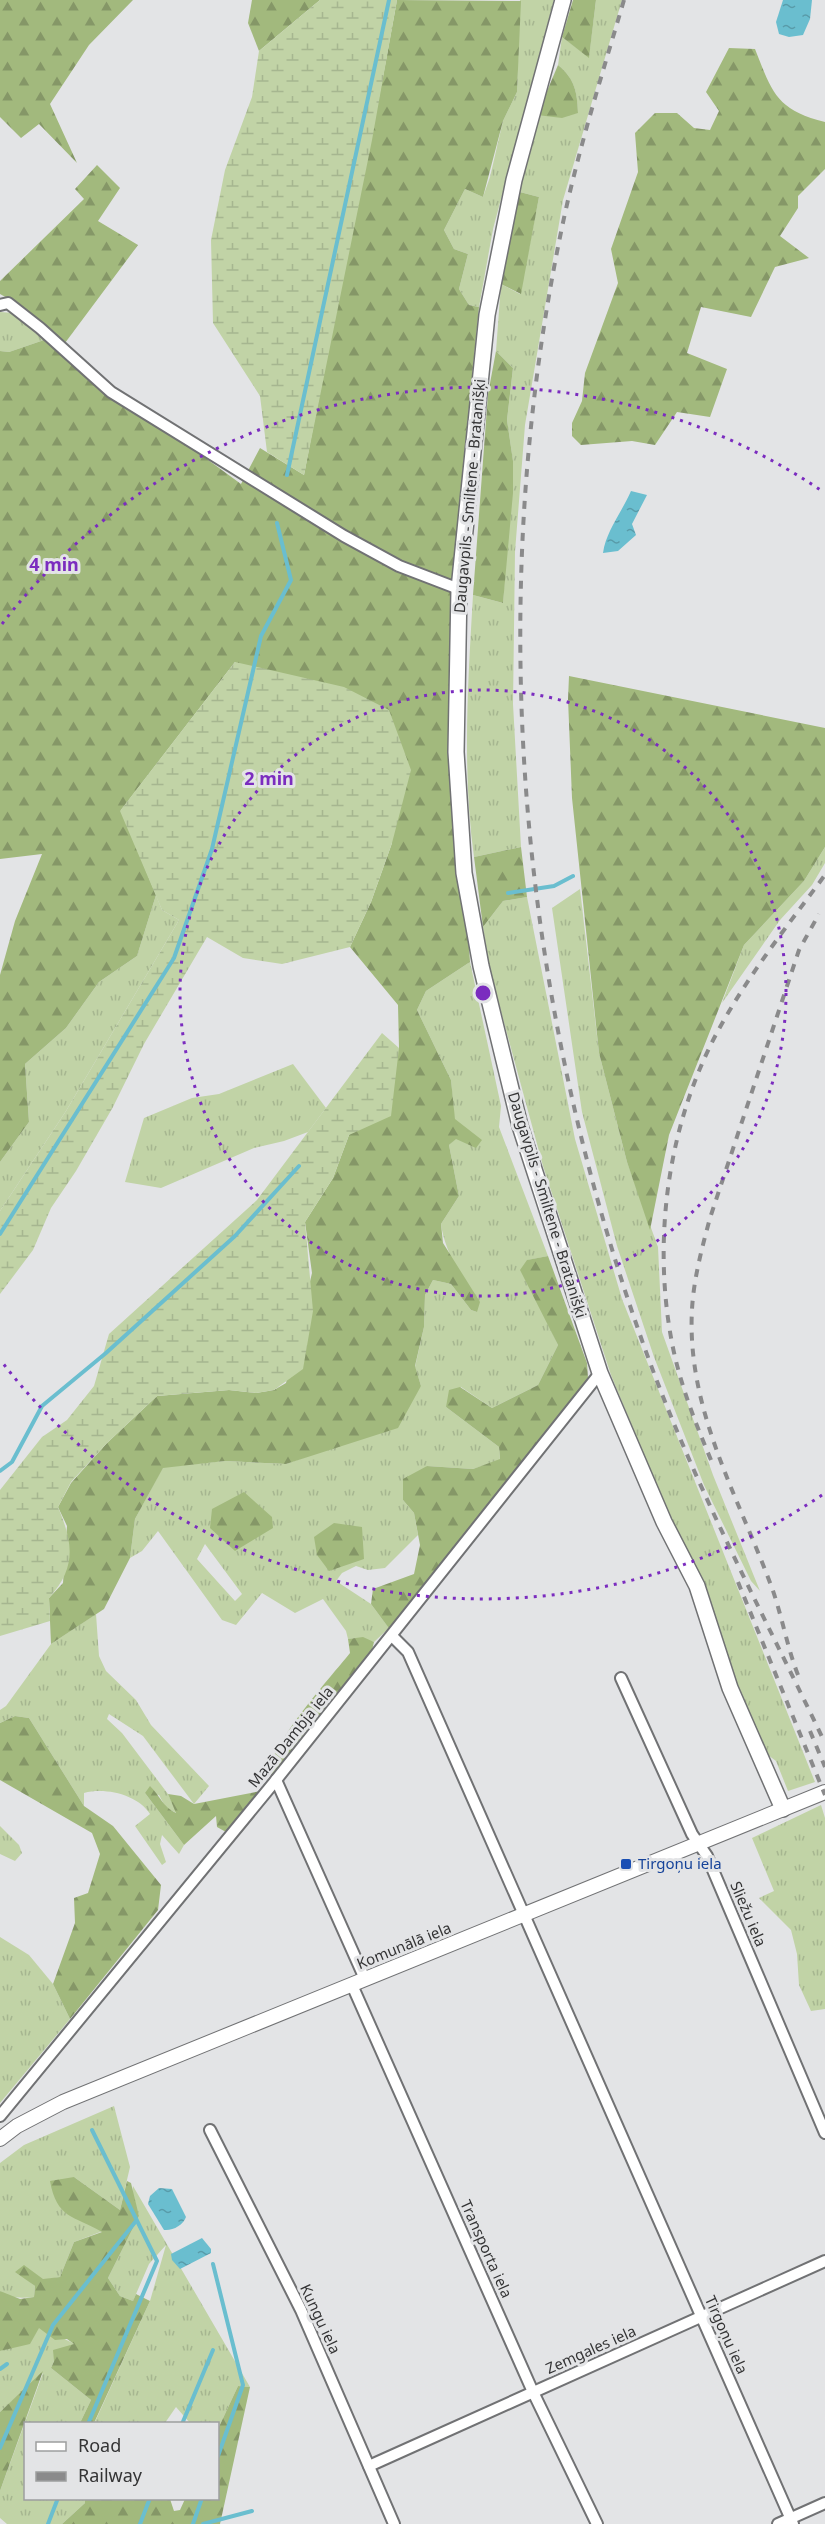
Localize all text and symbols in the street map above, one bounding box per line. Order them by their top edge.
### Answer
street label: Daugavpils - Smiltene - Bratanišķi [449,378,489,614]
text: 4 min [29,552,79,576]
text: 2 min [244,766,294,790]
centre of rings [473,983,493,1003]
street label: Daugavpils - Smiltene - Bratanišķi [504,1089,592,1320]
street label: Mazā Dambja iela [243,1682,337,1791]
place label: Tirgoņu iela [638,1853,722,1873]
marker: Tirgoņu iela [619,1857,633,1871]
street label: Sliežu iela [726,1878,772,1949]
street label: Komunālā iela [353,1917,454,1973]
street label: Transporta iela [456,2196,517,2301]
street label: Kungu iela [296,2280,346,2357]
street label: Tirgoņu iela [701,2292,753,2377]
street label: Zemgales iela [542,2320,639,2378]
legend [24,2422,219,2500]
text: Road [78,2433,121,2457]
text: Railway [78,2463,143,2487]

